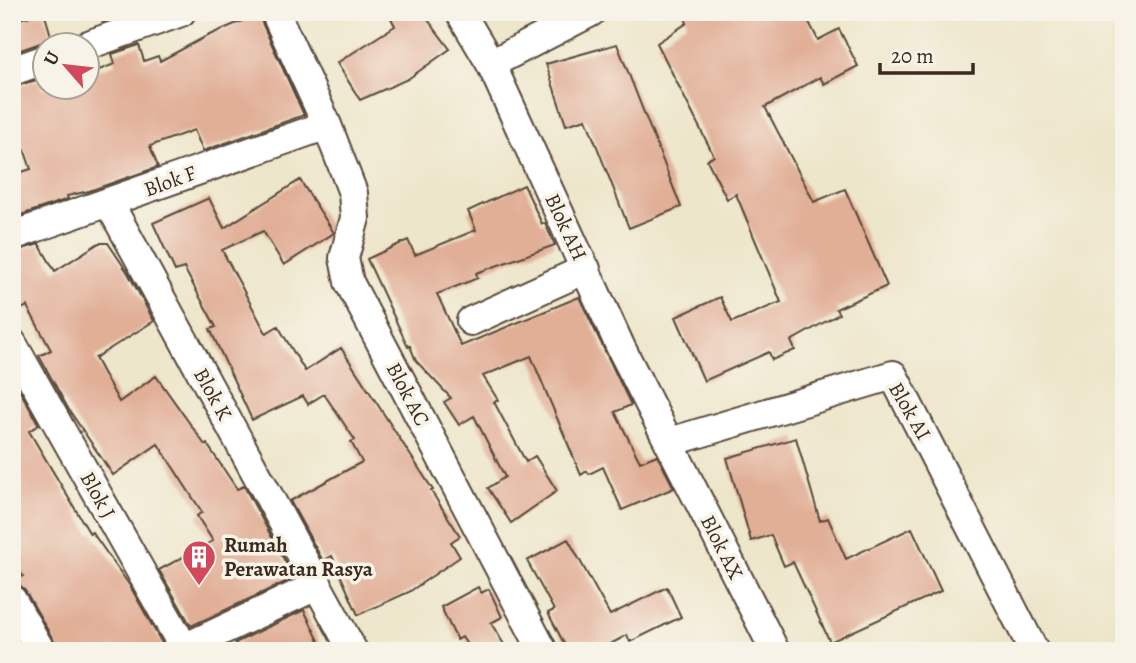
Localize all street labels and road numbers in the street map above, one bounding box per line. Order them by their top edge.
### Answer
street label: Blok F [140,159,200,203]
street label: Blok AH [538,189,594,265]
street label: Blok AC [380,357,436,431]
street label: Blok K [187,363,239,425]
street label: Blok AI [882,377,938,445]
street label: Blok J [74,467,122,523]
street label: Blok AX [694,510,750,584]

